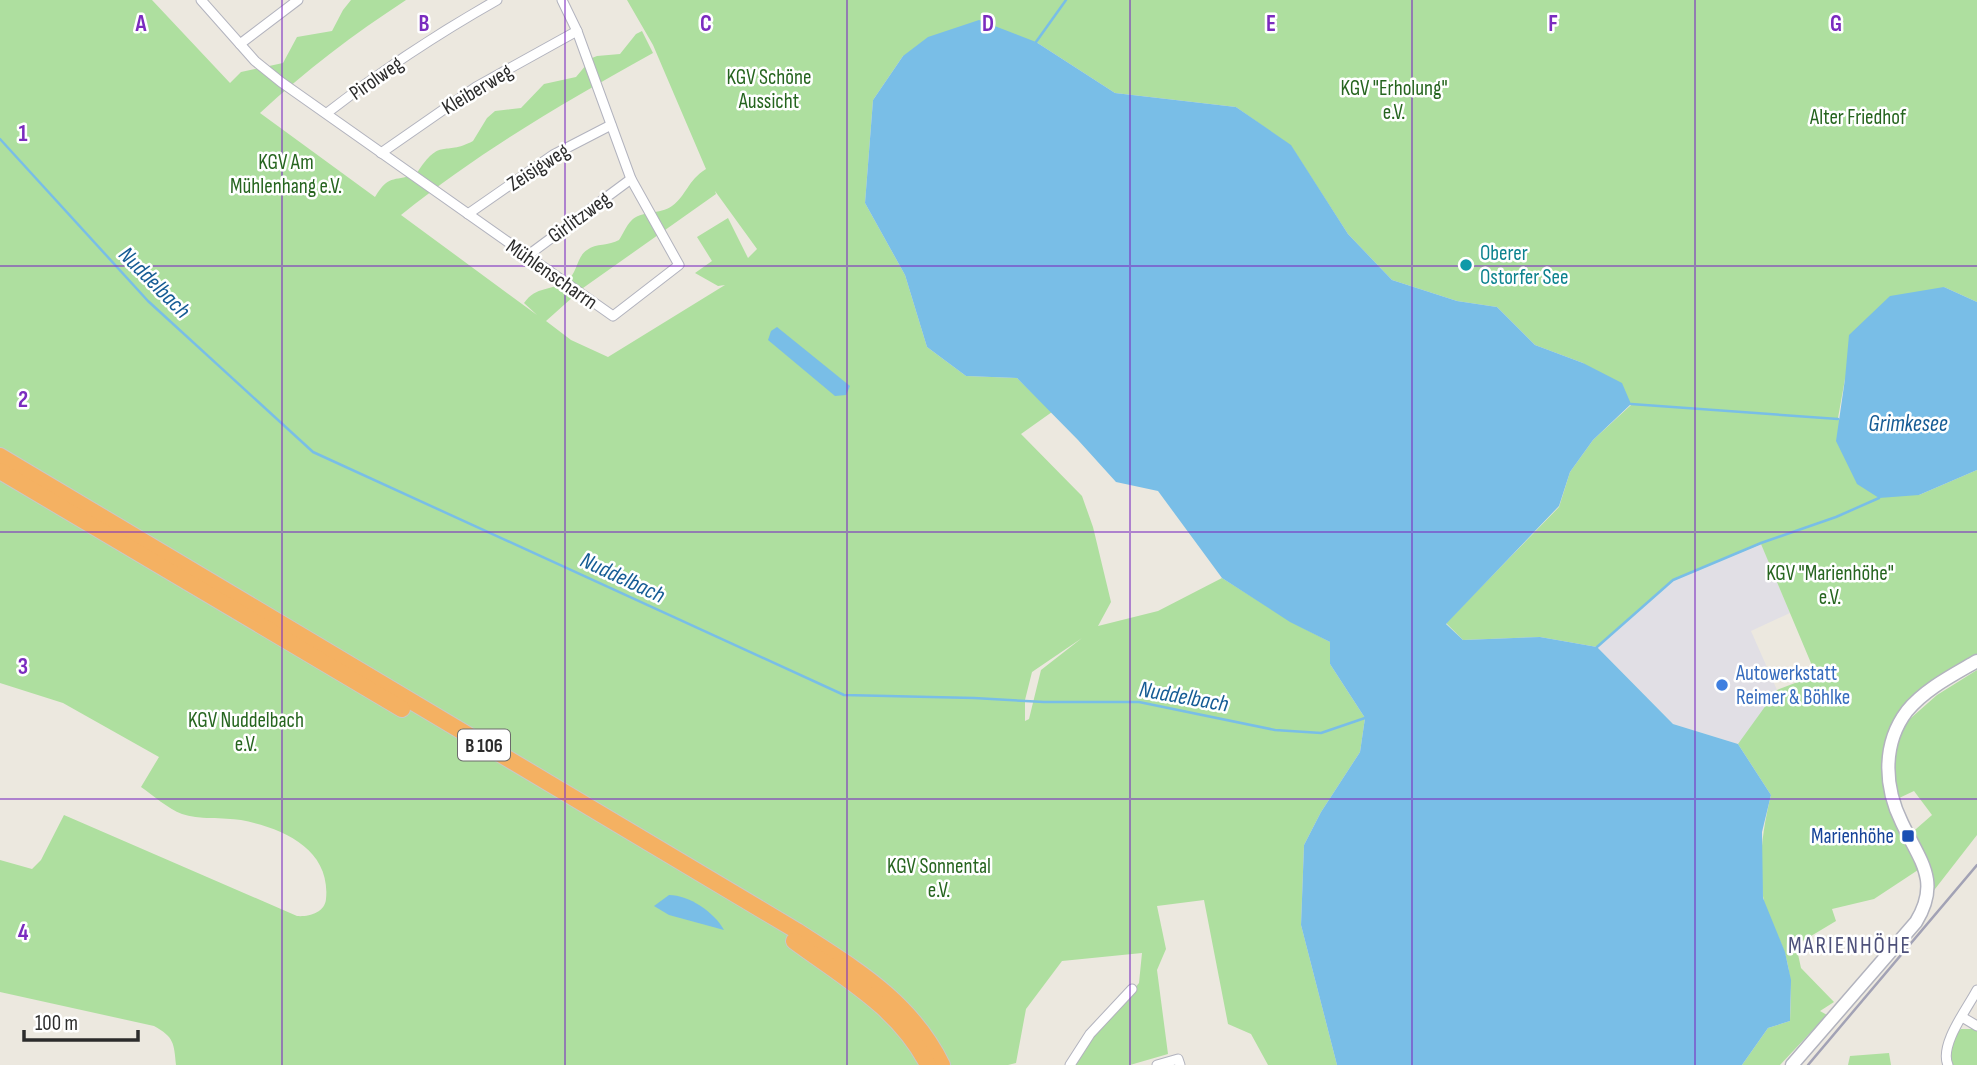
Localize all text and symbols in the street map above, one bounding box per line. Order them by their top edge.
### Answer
text: A [135,10,148,38]
text: B [419,10,430,38]
text: C [700,10,712,38]
text: D [982,10,994,38]
text: E [1266,10,1276,38]
text: F [1548,10,1558,38]
text: G [1830,10,1842,38]
street label: Pirolweg [345,51,408,106]
street label: Kleiberweg [437,59,517,120]
park label: KGV Schöne Aussicht [727,65,811,114]
park label: KGV "Erholung" e.V. [1340,76,1448,125]
park label: Alter Friedhof [1809,105,1907,130]
text: 1 [18,120,28,148]
street label: Zeisigweg [503,138,574,197]
park label: KGV Am Mühlenhang e.V. [230,150,342,199]
street label: Girlitzweg [543,186,615,248]
street label: Mühlenscharrn [501,234,602,315]
water label: Nuddelbach [113,241,196,325]
place label: Oberer Ostorfer See [1480,241,1568,290]
marker: Oberer Ostorfer See [1458,257,1474,273]
text: 2 [18,386,28,414]
water label: Grimkesee [1868,410,1948,438]
water label: Nuddelbach [576,546,670,610]
park label: KGV "Marienhöhe" e.V. [1766,561,1894,610]
text: 3 [18,653,28,681]
place label: Autowerkstatt Reimer & Böhlke [1735,661,1850,710]
water label: Nuddelbach [1137,675,1231,719]
marker: Autowerkstatt Reimer & Böhlke [1714,677,1730,693]
park label: KGV Nuddelbach e.V. [188,708,304,757]
road number: B 106 [458,730,510,760]
place label: Marienhöhe [1811,824,1894,849]
marker: Marienhöhe [1900,828,1916,844]
park label: KGV Sonnental e.V. [887,854,991,903]
text: 4 [18,919,29,947]
district label: MARIENHÖHE [1788,932,1912,960]
scale bar [24,998,138,1042]
text: 100 m [35,1011,78,1036]

